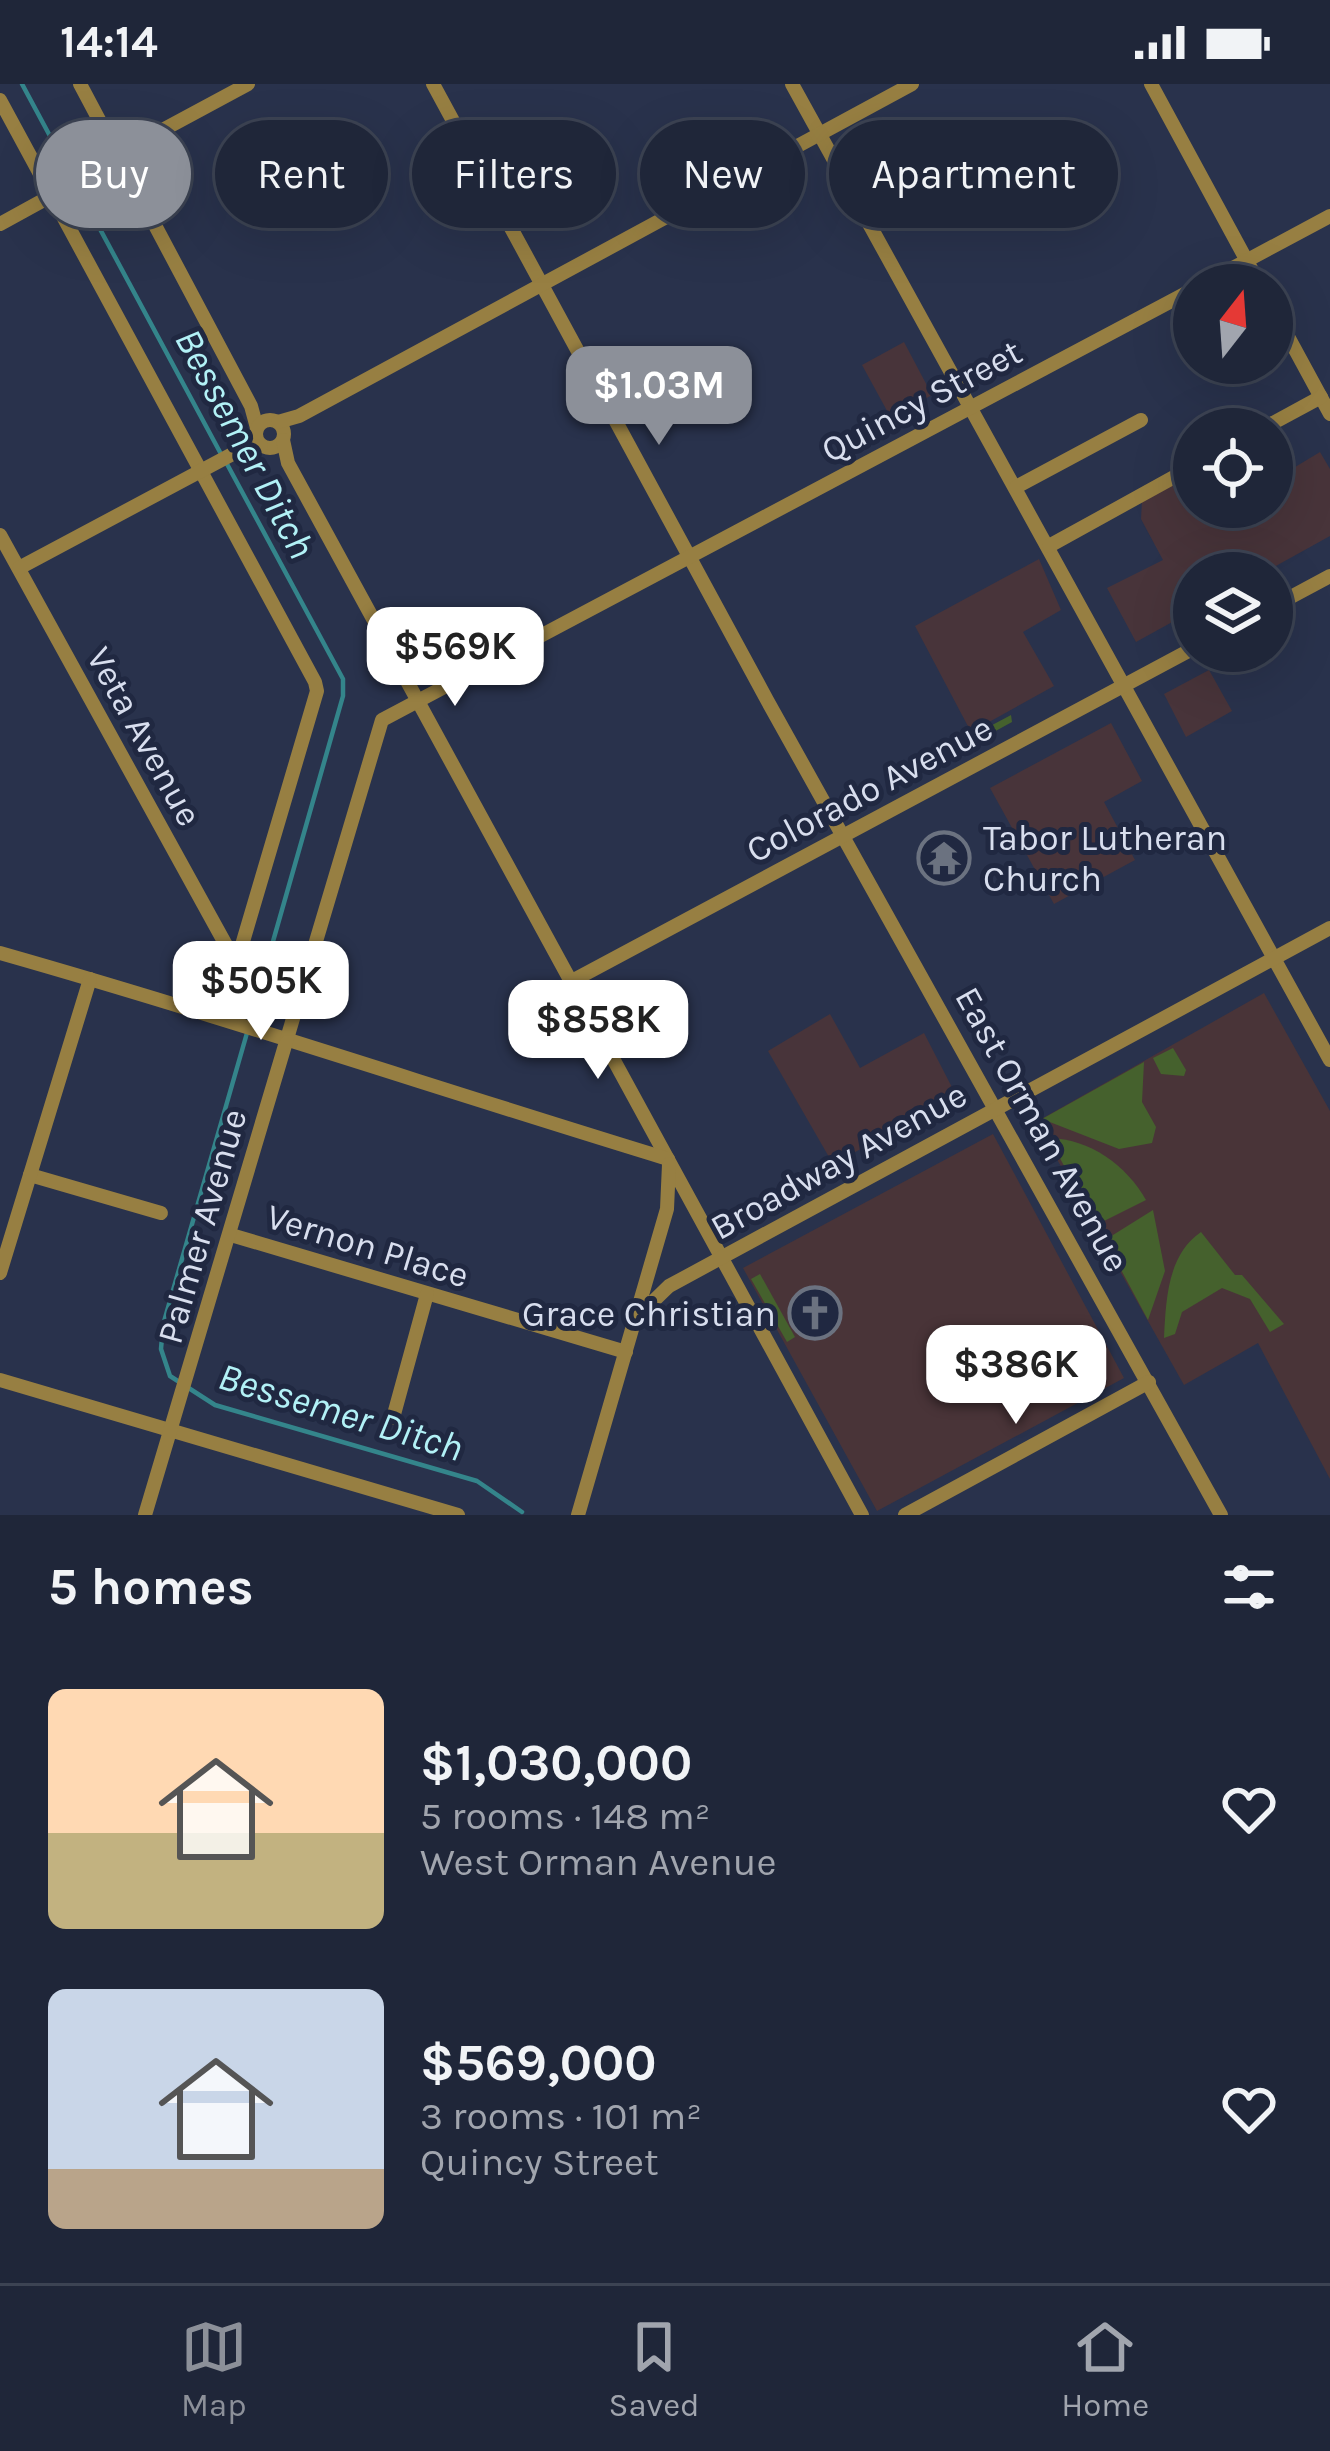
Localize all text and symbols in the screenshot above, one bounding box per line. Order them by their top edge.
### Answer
text: 14:14 [60,16,158,68]
chip: Buy [36,120,191,228]
chip: Rent [215,120,388,228]
chip: Filters [412,120,616,228]
chip: New [640,120,805,228]
chip: Apartment [829,120,1118,228]
north arrow [1173,264,1293,384]
map controls [1173,264,1293,672]
water label: Bessemer Ditch [165,321,325,566]
street label: Quincy Street [814,331,1029,471]
pin: $1.03M [561,346,757,448]
text: $1.03M [593,362,725,408]
button: locate [1173,408,1293,528]
button: layers [1173,552,1293,672]
pin: $569K [371,607,539,709]
text: $569K [394,623,516,669]
street label: Veta Avenue [78,640,210,833]
street label: Colorado Avenue [739,706,1000,871]
place label: Tabor Lutheran Church [983,817,1227,900]
temple icon: Tabor Lutheran Church [916,830,972,886]
pin: $505K [177,941,345,1043]
text: $505K [200,957,322,1003]
pin: $858K [514,980,682,1082]
street label: East Orman Avenue [946,980,1138,1279]
text: $858K [535,996,661,1042]
street label: Broadway Avenue [703,1073,974,1249]
street label: Palmer Avenue [148,1104,256,1348]
street label: Vernon Place [262,1195,474,1297]
church icon: Grace Christian [787,1285,843,1341]
place label: Grace Christian [522,1293,776,1335]
pin: $386K [932,1325,1100,1427]
text: $386K [953,1341,1079,1387]
water label: Bessemer Ditch [213,1353,469,1471]
icon: filters [1216,1554,1282,1620]
text: 5 homes [48,1557,254,1617]
text: $1,030,000 [420,1733,692,1793]
icon: home [144,1737,288,1881]
icon: heart [1216,1776,1282,1842]
text: 5 rooms · 148 m² [420,1793,711,1839]
text: West Orman Avenue [420,1839,776,1885]
text: $569,000 [420,2033,657,2093]
icon: home [144,2037,288,2181]
icon: heart [1216,2076,1282,2142]
text: 3 rooms · 101 m² [420,2093,702,2139]
text: Quincy Street [420,2139,659,2185]
tab: Map [181,2314,247,2424]
tab: Saved [608,2314,700,2424]
tab: Home [1061,2314,1149,2424]

